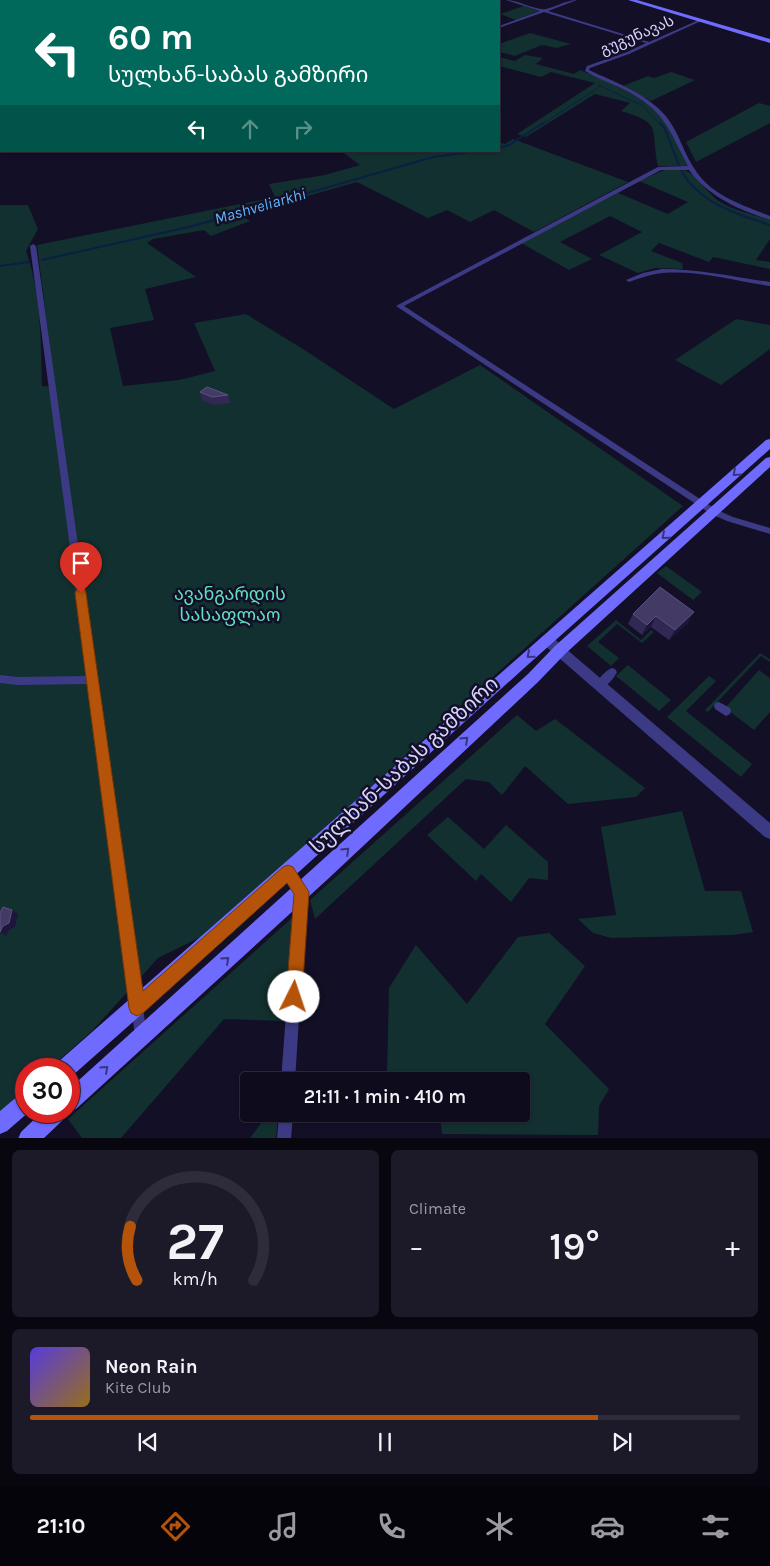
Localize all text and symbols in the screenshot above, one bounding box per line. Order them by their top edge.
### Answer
street label: გუგუნავას [597,11,677,59]
text: 60 m [108,17,193,58]
icon: left [25,20,90,85]
text: სულხან-საბას გამზირი [108,62,368,88]
icon: left [183,115,211,143]
icon: ahead [236,115,264,143]
icon: right [289,115,317,143]
water label: Mashveliarkhi [212,184,308,228]
one-way arrow [732,467,741,476]
one-way arrow [661,530,670,539]
pin [60,542,102,593]
icon: arrive [67,549,95,577]
park label: ავანგარდის სასაფლაო [174,583,286,626]
one-way arrow [526,649,535,658]
street label: სულხან-საბას გამზირი [305,671,504,859]
one-way arrow [460,737,469,746]
one-way arrow [341,848,350,857]
one-way arrow [220,957,229,966]
position arrow [267,970,319,1022]
speed limit sign: 30 [15,1058,80,1123]
one-way arrow [99,1066,108,1075]
text: 21:11 · 1 min · 410 m [304,1086,466,1108]
text: Climate [409,1199,466,1218]
text: 27 [167,1211,224,1272]
text: 19° [549,1224,600,1269]
text: − [409,1230,424,1263]
text: + [725,1230,740,1263]
text: km/h [173,1269,218,1290]
text: Neon Rain [105,1356,198,1378]
text: Kite Club [105,1378,171,1397]
icon: previous [134,1428,162,1456]
icon: pause [371,1428,399,1456]
icon: next [608,1428,636,1456]
icon: directions [158,1509,193,1544]
icon: music [266,1509,301,1544]
icon: phone [374,1509,409,1544]
icon: climate [482,1509,517,1544]
icon: car [590,1509,625,1544]
icon: filters [698,1509,733,1544]
text: 21:10 [37,1513,85,1539]

